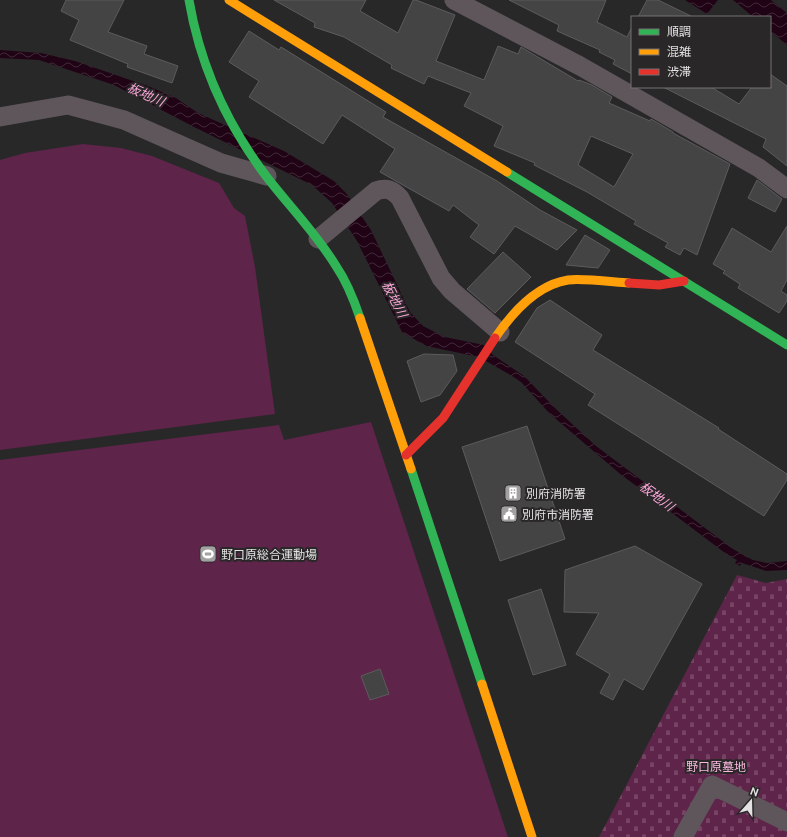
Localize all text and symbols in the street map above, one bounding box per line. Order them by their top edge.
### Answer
legend [631,16,771,88]
text: 順調 [667,25,691,38]
text: 混雑 [667,45,691,58]
text: 渋滞 [667,65,691,78]
water label: 板地川 [125,80,168,109]
water label: 板地川 [380,278,411,321]
water label: 板地川 [637,479,678,515]
building icon: 別府消防署 [503,483,523,503]
place label: 別府消防署 [526,487,586,500]
public building icon: 別府市消防署 [499,504,519,524]
place label: 別府市消防署 [522,508,594,521]
sports icon: 野口原総合運動場 [198,544,218,564]
place label: 野口原総合運動場 [221,548,317,561]
park label: 野口原墓地 [686,760,746,773]
north arrow [731,781,771,821]
text: N [749,785,760,799]

